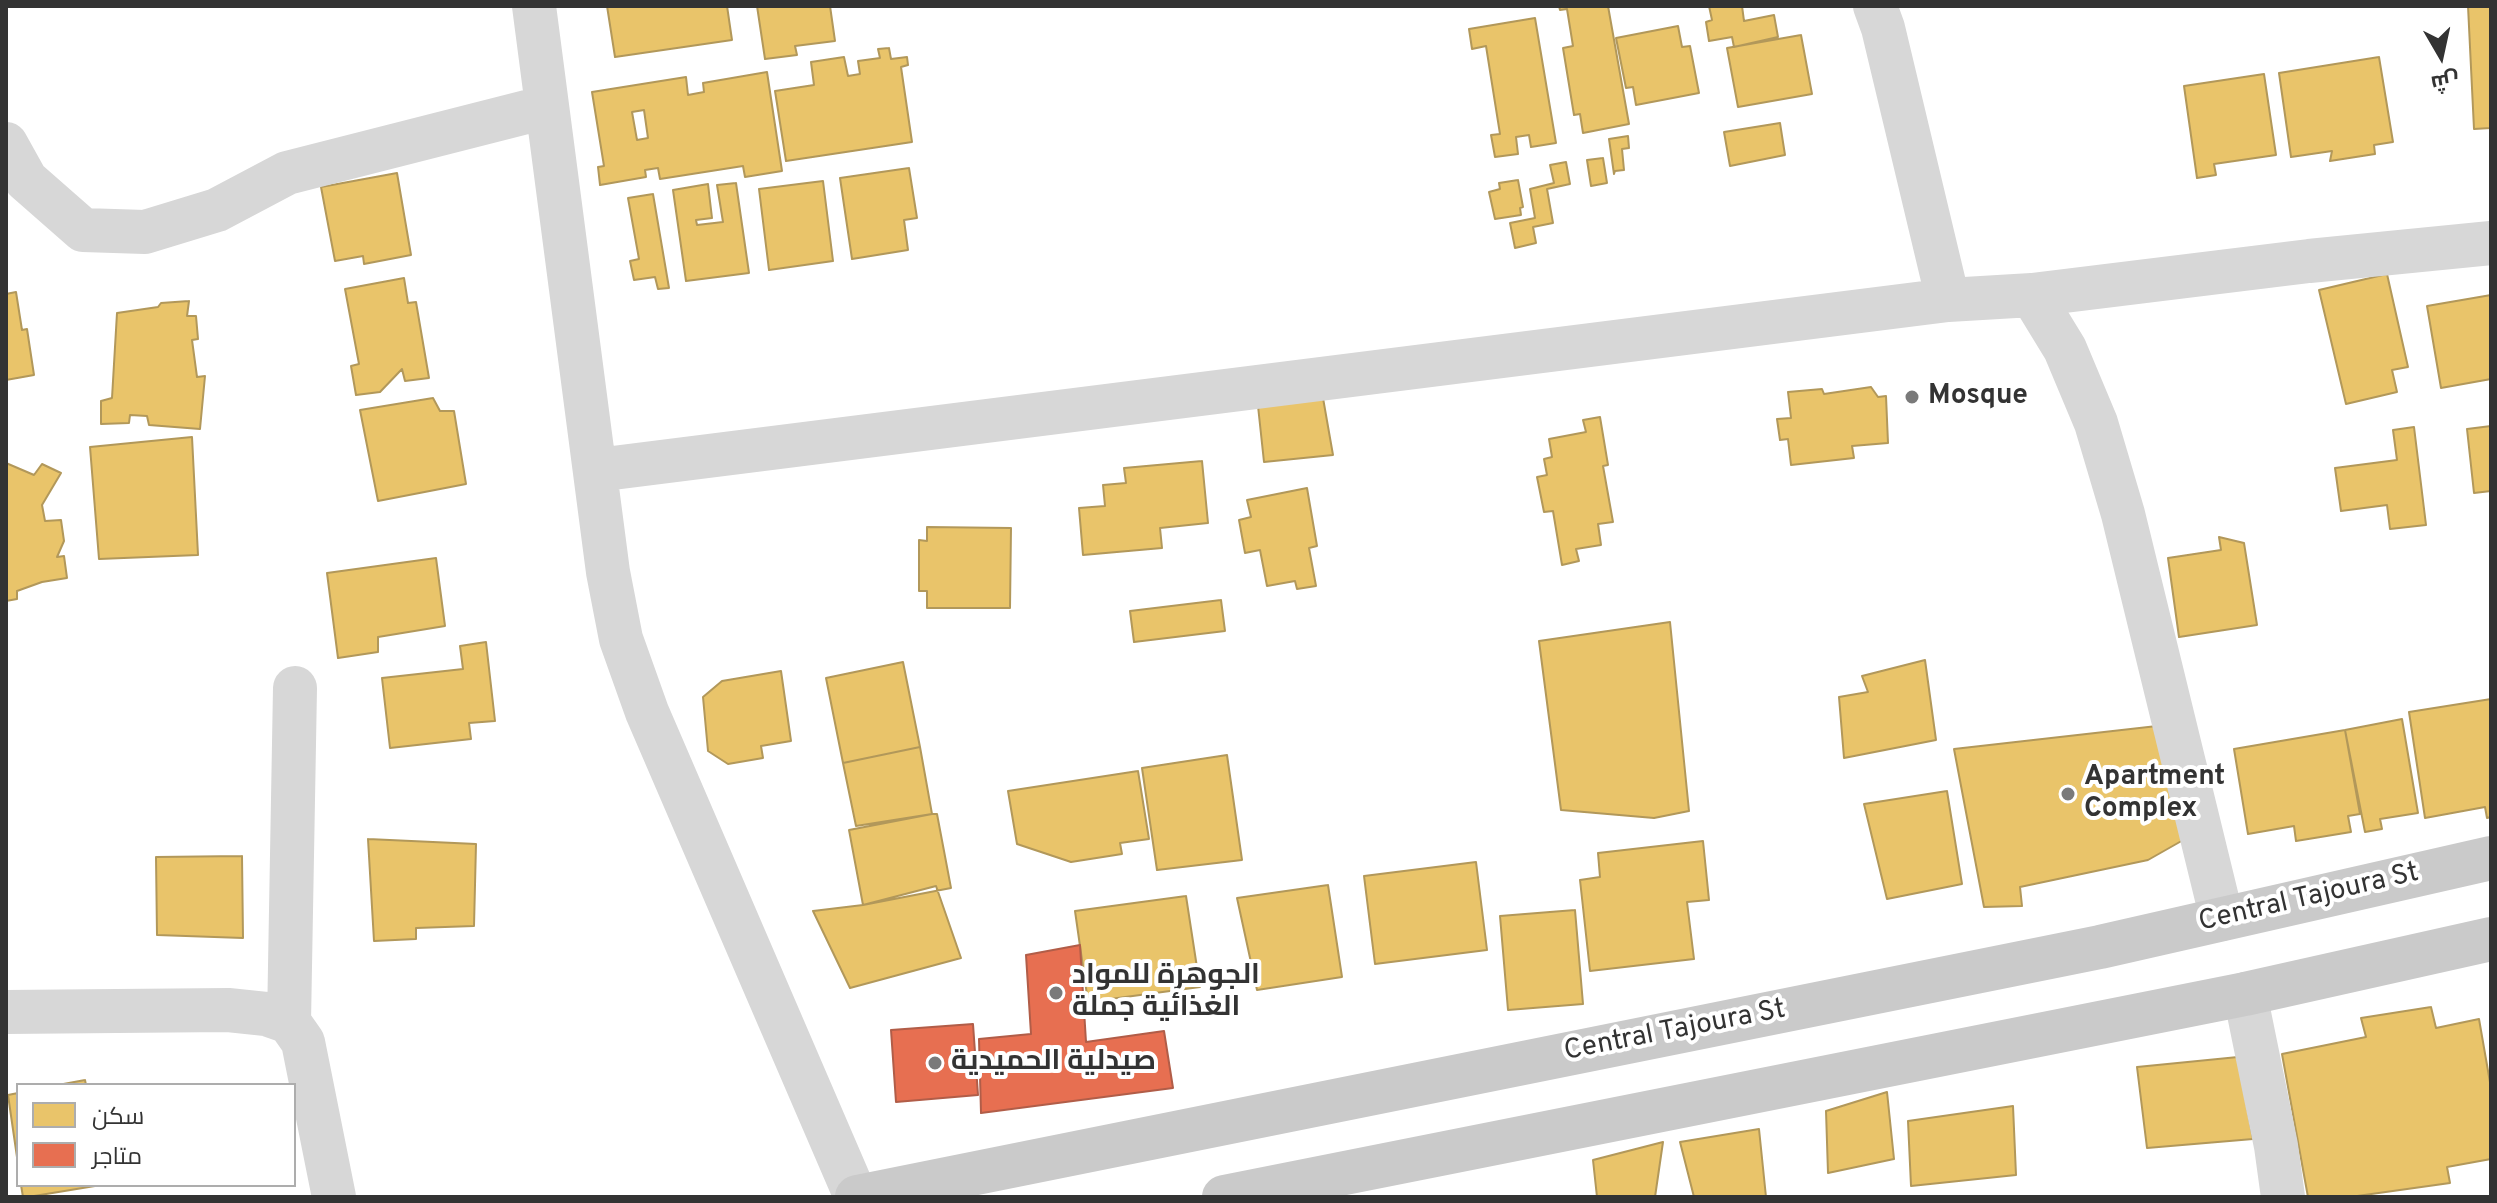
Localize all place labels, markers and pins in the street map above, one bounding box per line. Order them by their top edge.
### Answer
place label: Mosque [1928,380,2028,414]
marker: Mosque [1903,388,1921,406]
place label: Apartment Complex [2084,761,2225,827]
marker: Apartment Complex [2059,785,2077,803]
place label: الجوهرة للمواد الغذائية جملة [1072,960,1260,1026]
marker: الجوهرة للمواد الغذائية جملة [1047,984,1065,1002]
place label: صيدلية الحميدية [951,1046,1156,1080]
marker: صيدلية الحميدية [926,1054,944,1072]

